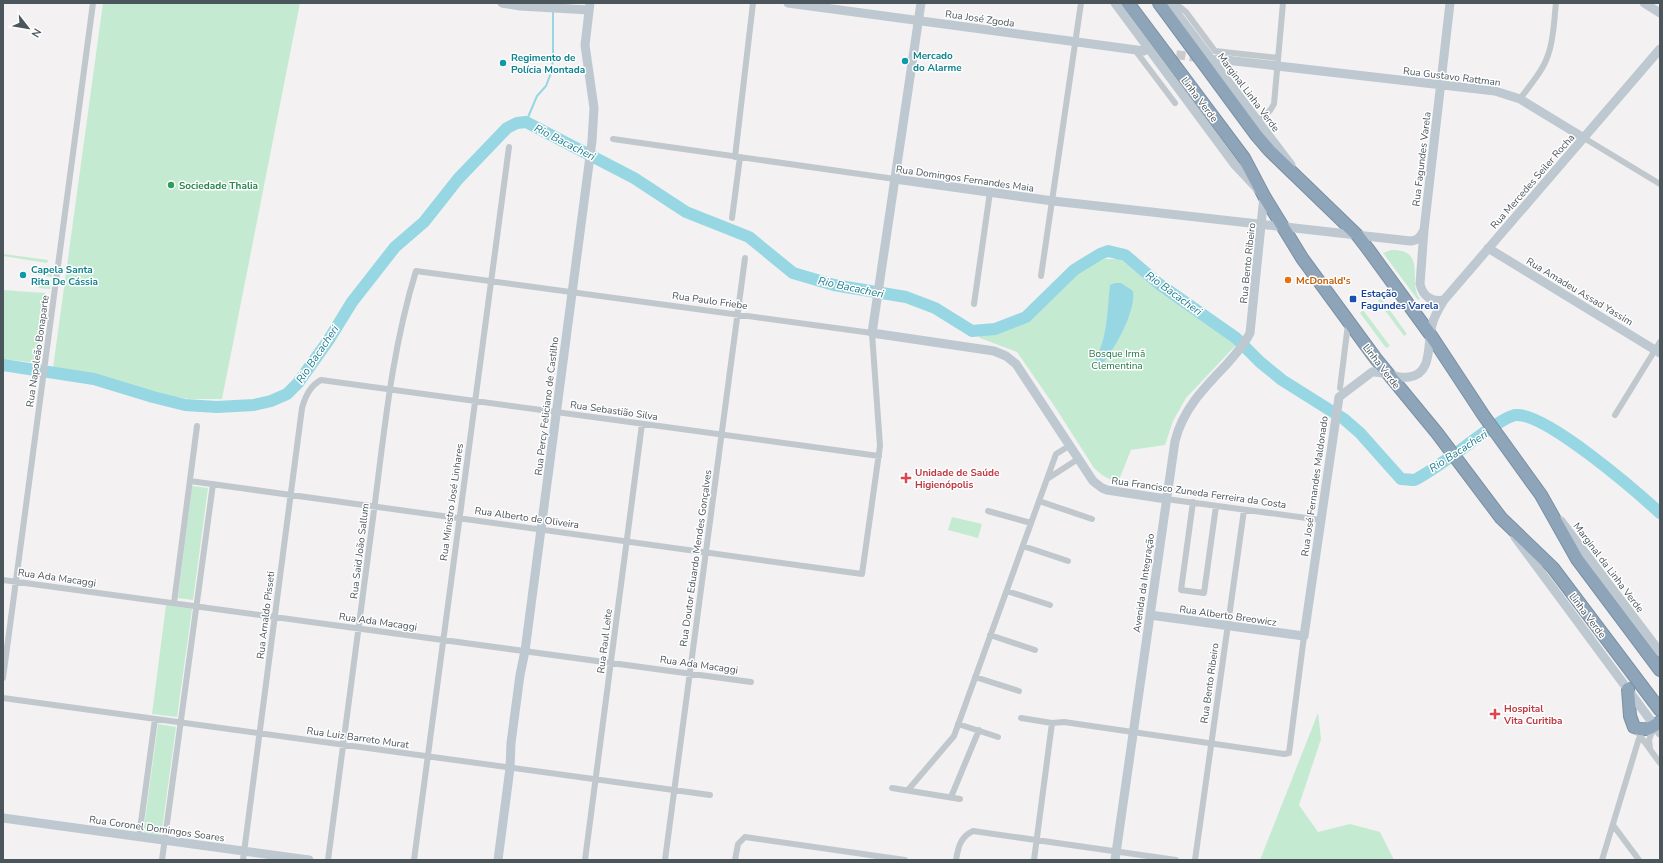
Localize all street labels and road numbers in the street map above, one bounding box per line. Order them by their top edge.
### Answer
street label: Rua José Zgoda [944,7,1015,31]
street label: Marginal Linha Verde [1214,50,1282,135]
street label: Rua Gustavo Rattman [1402,64,1501,90]
street label: Linha Verde [1178,74,1221,125]
street label: Rua Fagundes Varela [1409,111,1435,207]
street label: Rua Mercedes Seiler Rocha [1487,131,1578,232]
street label: Rua Domingos Fernandes Maia [895,162,1035,196]
street label: Rua Bento Ribeiro [1237,222,1259,304]
street label: Rua Amadeu Assad Yassim [1524,254,1635,329]
street label: Rua Paulo Friebe [671,289,748,313]
street label: Rua Napoleão Bonaparte [23,294,53,408]
street label: Rua Percy Feliciano de Castilho [532,335,563,476]
street label: Linha Verde [1359,341,1403,392]
street label: Rua Sebastião Silva [569,398,659,424]
street label: Rua José Fernandes Maldonado [1298,415,1332,557]
street label: Rua Ministro José Linhares [437,442,467,562]
street label: Rua Doutor Eduardo Mendes Gonçalves [677,469,715,647]
street label: Rua Francisco Zuneda Ferreira da Costa [1110,474,1287,512]
street label: Rua Said João Sallum [347,503,373,600]
street label: Rua Alberto de Oliveira [474,504,580,532]
street label: Marginal da Linha Verde [1571,520,1647,614]
street label: Avenida da Integração [1130,532,1158,634]
street label: Rua Ada Macaggi [17,566,97,590]
street label: Rua Arnaldo Pisseti [254,570,278,660]
street label: Linha Verde [1567,590,1609,640]
street label: Rua Alberto Breowicz [1178,602,1278,630]
street label: Rua Raul Leite [594,608,616,674]
street label: Rua Ada Macaggi [338,610,418,634]
street label: Rua Bento Ribeiro [1197,642,1223,724]
street label: Rua Ada Macaggi [659,653,739,677]
street label: Rua Luiz Barreto Murat [306,724,410,752]
street label: Rua Coronel Domingos Soares [88,813,226,845]

